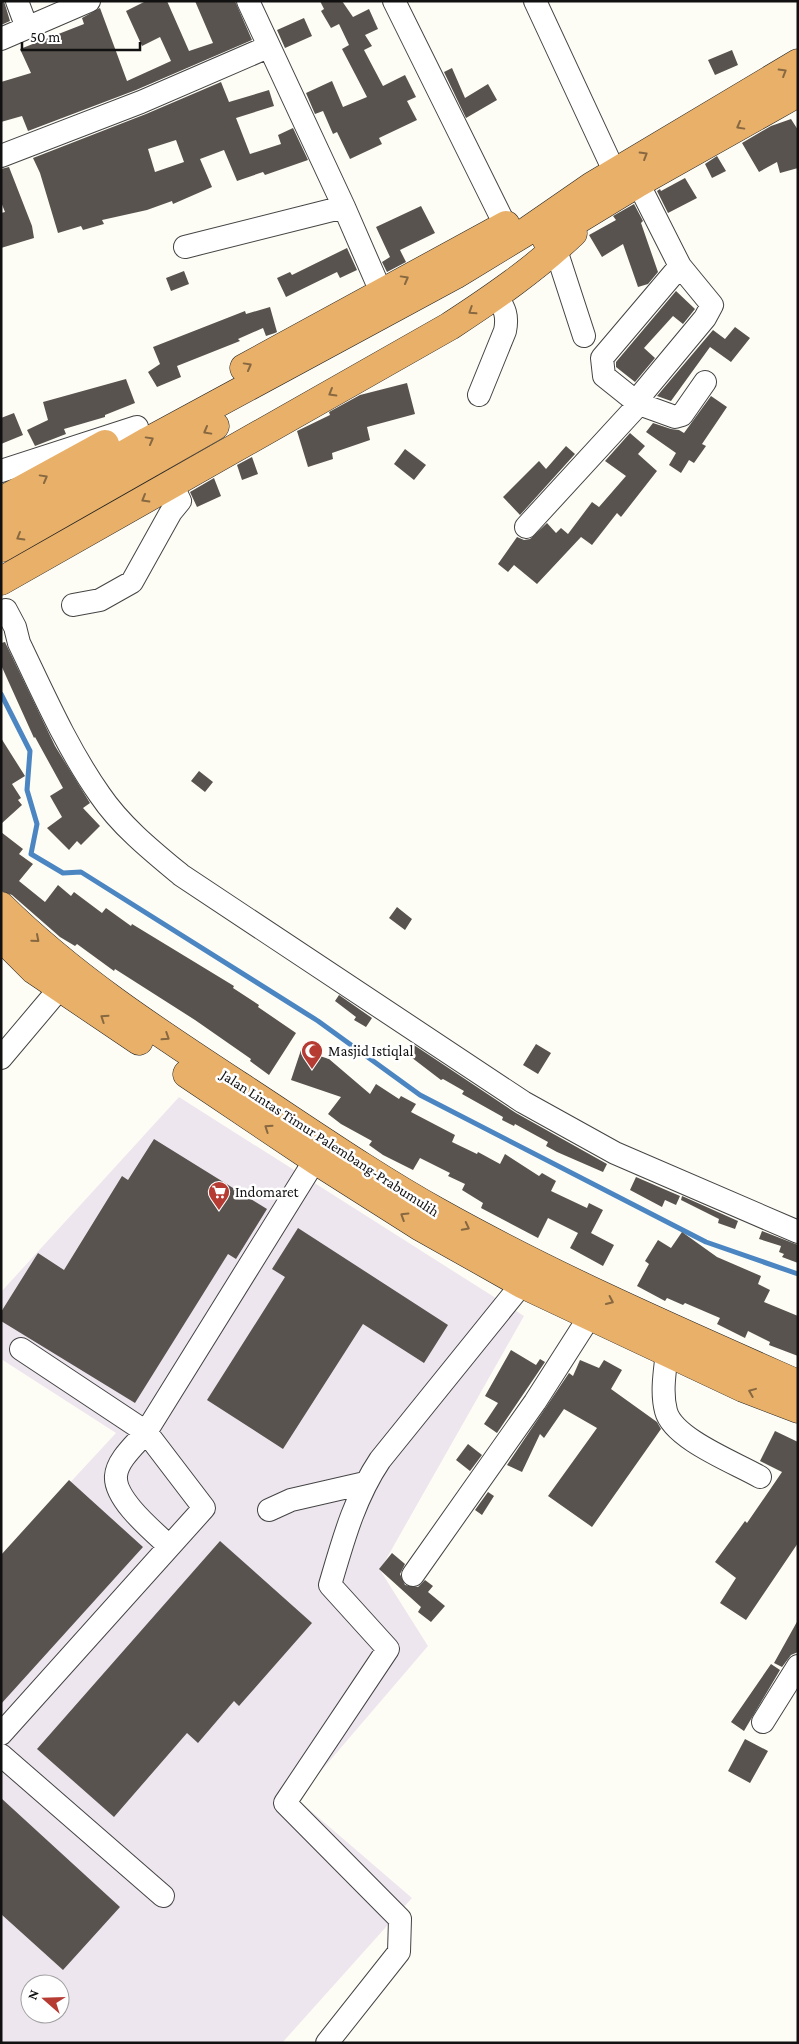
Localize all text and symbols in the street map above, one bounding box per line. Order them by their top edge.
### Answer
scale bar [22,20,140,52]
text: 50 m [30,29,60,45]
one-way arrow [778,68,787,78]
one-way arrow [737,120,746,130]
one-way arrow [638,152,647,162]
one-way arrow [400,275,409,285]
one-way arrow [469,305,478,315]
one-way arrow [242,362,251,372]
one-way arrow [328,387,337,397]
one-way arrow [203,425,212,435]
one-way arrow [145,436,154,446]
one-way arrow [39,474,48,484]
one-way arrow [141,493,150,503]
one-way arrow [16,531,25,541]
one-way arrow [31,934,40,943]
one-way arrow [100,1015,110,1024]
one-way arrow [160,1031,170,1040]
mosque icon: Masjid Istiqlal [300,1039,324,1070]
place label: Masjid Istiqlal [328,1043,414,1060]
street label: Jalan Lintas Timur Palembang-Prabumulih [216,1065,442,1220]
one-way arrow [264,1125,274,1134]
supermarket icon: Indomaret [207,1180,231,1211]
place label: Indomaret [235,1184,300,1200]
one-way arrow [401,1213,410,1223]
one-way arrow [461,1221,470,1231]
one-way arrow [605,1295,614,1305]
one-way arrow [749,1387,757,1397]
north arrow [20,1974,70,2024]
text: N [24,1987,42,2002]

